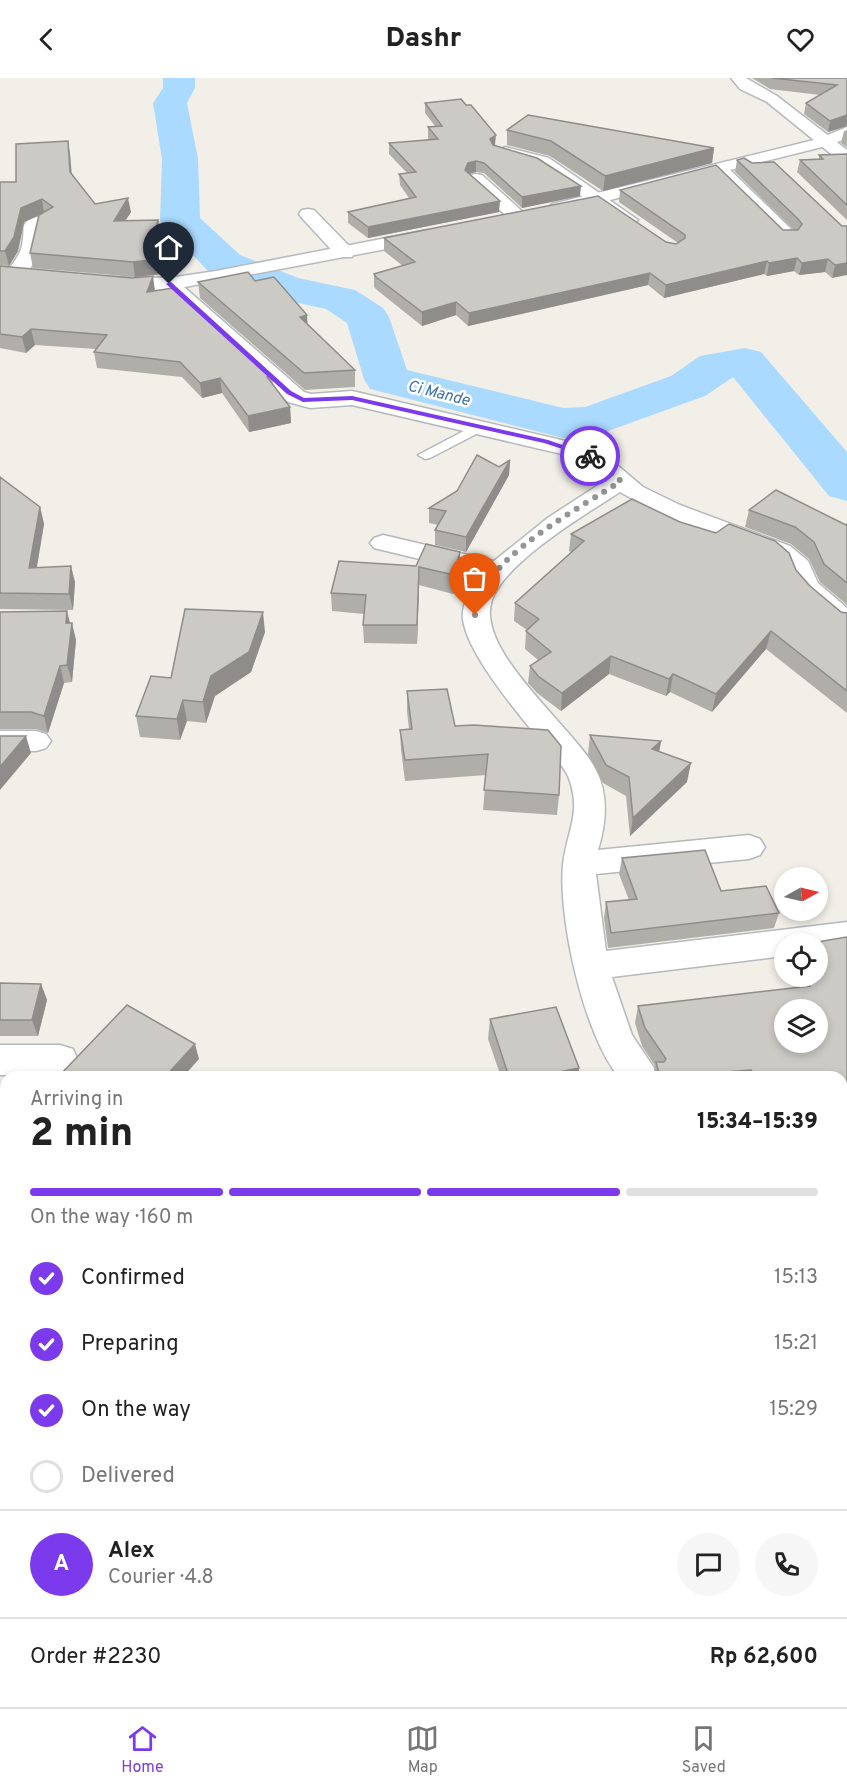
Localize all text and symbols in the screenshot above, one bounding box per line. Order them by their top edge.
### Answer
text: Dashr [386,22,461,56]
icon: back [30,23,63,56]
icon: heart [784,23,817,56]
pin [143,222,194,284]
icon: home [152,231,185,264]
water label: Ci Mande [405,377,472,411]
courier [560,426,620,486]
icon: bike [574,440,607,473]
pin [449,553,500,615]
icon: bag [458,562,491,595]
north arrow [774,867,828,921]
map controls [774,867,828,1053]
button: locate [774,933,828,987]
button: layers [774,999,828,1053]
text: Arriving in [30,1087,123,1113]
text: 15:34–15:39 [697,1109,818,1136]
text: 2 min [30,1111,133,1160]
text: On the way · 160 m [30,1205,193,1231]
icon: check [30,1262,63,1295]
text: Confirmed [81,1265,185,1292]
text: 15:13 [774,1265,818,1291]
icon: check [30,1328,63,1361]
text: Preparing [81,1331,179,1358]
text: 15:21 [774,1331,818,1357]
icon: check [30,1394,63,1427]
text: On the way [81,1397,191,1424]
text: 15:29 [769,1397,818,1423]
text: Delivered [81,1463,175,1490]
button: chat [677,1533,740,1596]
button: phone [755,1533,818,1596]
text: Alex [108,1538,155,1565]
text: A [54,1551,69,1578]
text: Courier · 4.8 [108,1565,214,1591]
text: Order #2230 [30,1644,161,1671]
text: Rp 62,600 [710,1644,818,1671]
tab: Home [121,1722,164,1778]
tab: Map [406,1722,439,1778]
tab: Saved [682,1722,726,1778]

